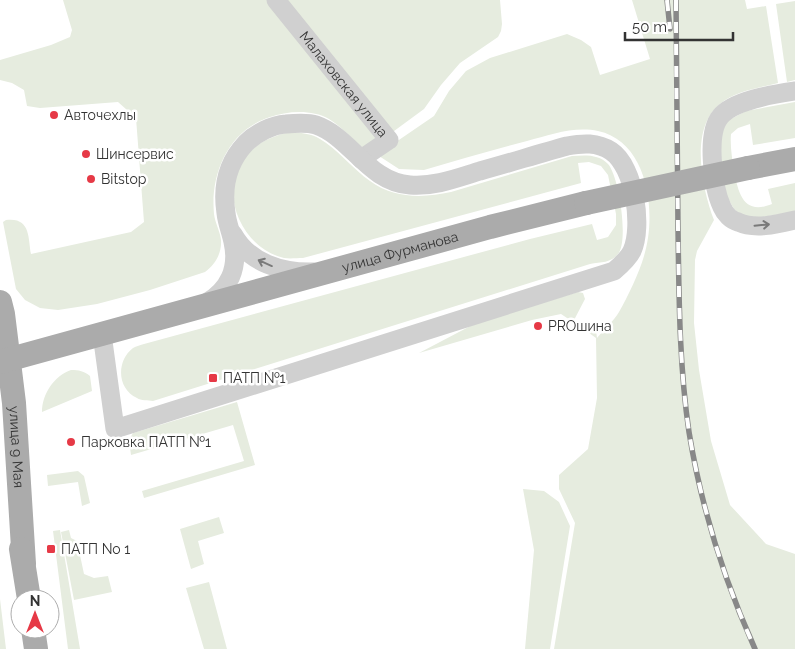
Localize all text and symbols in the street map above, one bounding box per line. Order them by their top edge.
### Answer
scale bar [625,10,732,42]
text: 50 m [632,18,667,36]
street label: Малаховская улица [296,28,391,140]
place label: Авточехлы [64,107,136,123]
marker: Авточехлы [48,109,60,121]
place label: Шинсервис [96,146,174,162]
marker: Шинсервис [80,148,92,160]
place label: Bitstop [101,171,147,187]
marker: Bitstop [85,173,97,185]
one-way arrow [753,220,769,230]
street label: улица Фурманова [340,228,460,275]
one-way arrow [258,257,273,267]
place label: PROшина [548,318,612,334]
marker: PROшина [532,320,544,332]
place label: ПАТП №1 [223,370,286,386]
marker: ПАТП №1 [207,372,219,384]
street label: улица 9 Мая [6,405,27,488]
place label: Парковка ПАТП №1 [81,434,211,450]
marker: Парковка ПАТП №1 [65,436,77,448]
place label: ПАТП No 1 [61,541,130,557]
marker: ПАТП No 1 [45,543,57,555]
north arrow [10,589,60,639]
text: N [30,593,40,609]

